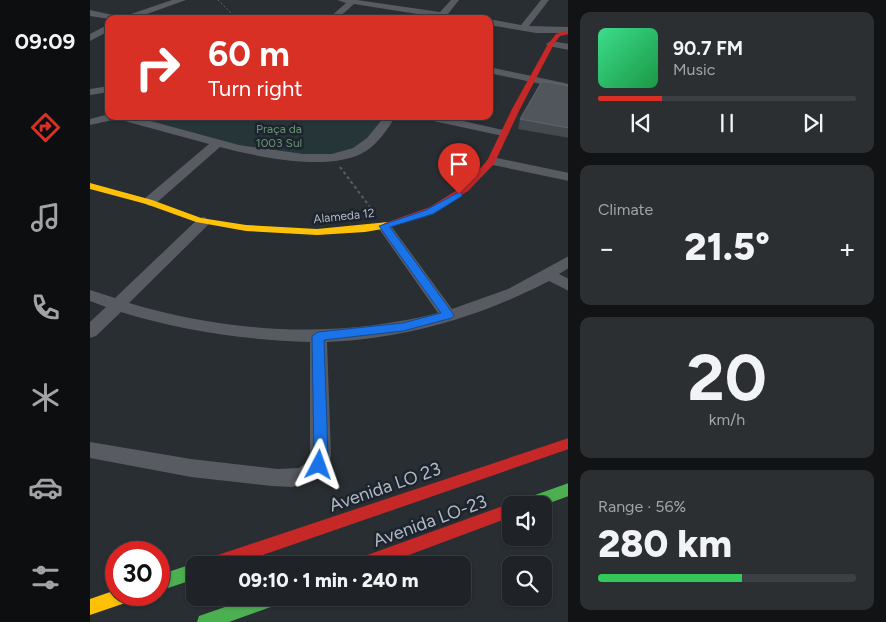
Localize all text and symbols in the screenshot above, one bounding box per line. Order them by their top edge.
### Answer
text: 09:09 [15,28,75,55]
text: 60 m [208,33,290,75]
icon: right [125,35,190,100]
text: 90.7 FM [673,37,743,60]
text: Music [673,60,715,79]
text: Turn right [208,75,303,102]
icon: previous [627,109,655,137]
icon: pause [713,109,741,137]
icon: next [799,109,827,137]
icon: directions [28,110,63,145]
park label: Praça da 1003 Sul [256,122,302,150]
pin [438,143,480,194]
icon: arrive [445,150,473,178]
icon: music [28,200,63,235]
text: Climate [598,200,653,219]
street label: Alameda 12 [313,206,375,226]
text: 21.5° [684,224,770,270]
text: − [598,231,615,265]
text: + [839,231,856,265]
icon: phone [28,290,63,325]
text: 20 [687,338,767,416]
icon: climate [28,380,63,415]
text: km/h [709,410,745,429]
position arrow [292,438,344,490]
street label: Avenida LO 23 [326,458,444,516]
icon: car [28,470,63,505]
street label: Avenida LO-23 [370,490,490,552]
map controls [502,496,552,606]
button: sound [502,496,552,546]
text: Range · 56% [598,497,686,516]
text: 280 km [598,521,732,567]
speed limit sign: 30 [105,541,170,606]
button: search [502,556,552,606]
icon: filters [28,560,63,595]
text: 09:10 · 1 min · 240 m [238,569,419,592]

